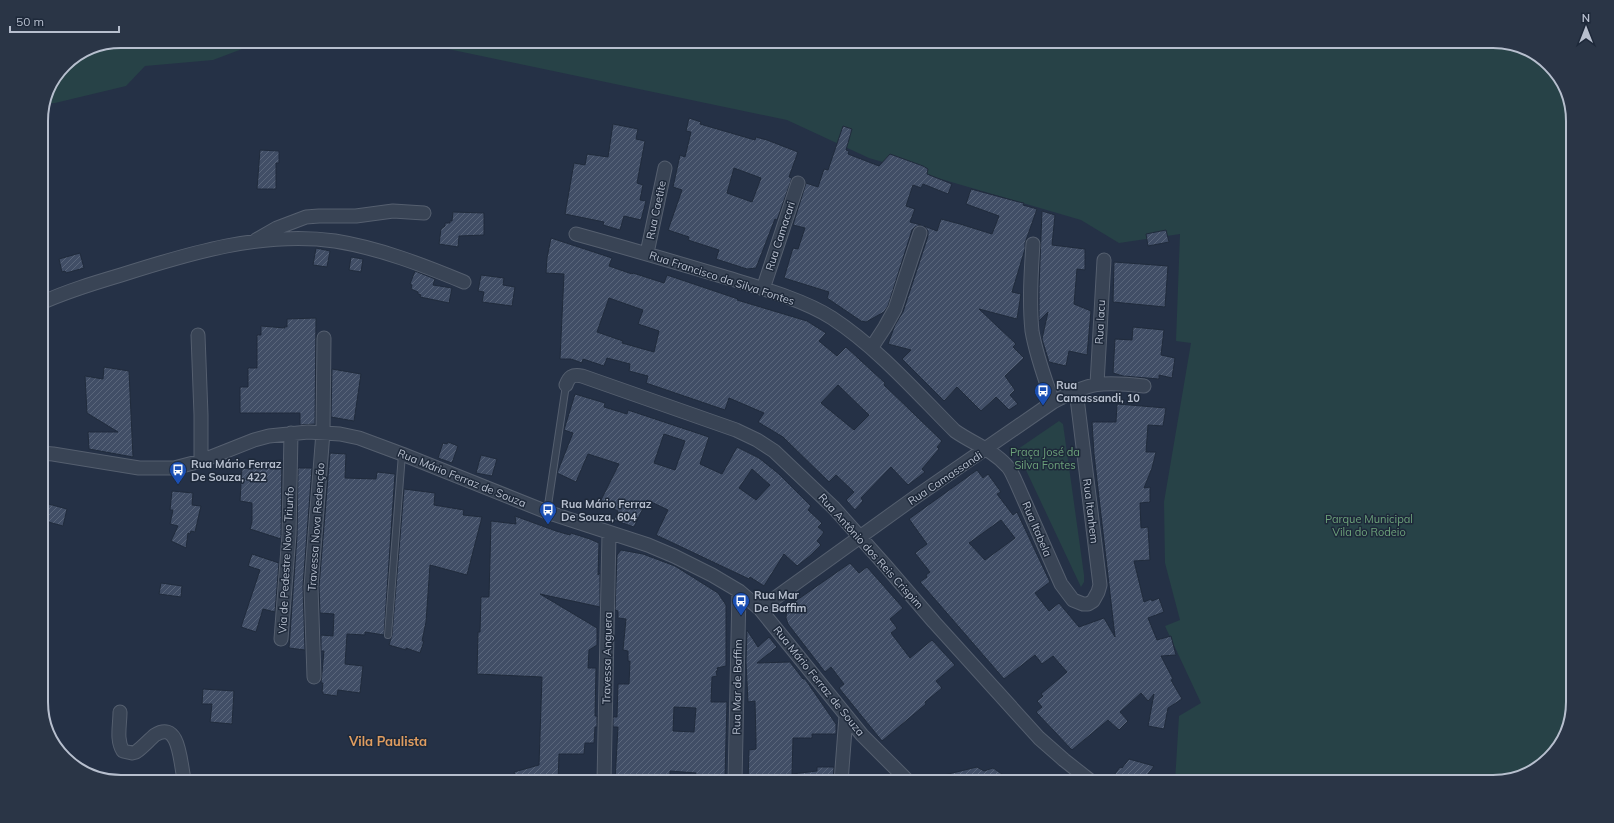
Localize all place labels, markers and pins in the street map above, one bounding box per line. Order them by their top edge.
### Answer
place label: Rua Camassandi, 10 [1056,378,1140,405]
bus stop icon: Rua Camassandi, 10 [1033,381,1053,406]
place label: Rua Mário Ferraz De Souza, 422 [191,457,282,484]
bus stop icon: Rua Mário Ferraz De Souza, 422 [168,460,188,485]
place label: Rua Mário Ferraz De Souza, 604 [561,497,652,524]
bus stop icon: Rua Mário Ferraz De Souza, 604 [538,500,558,525]
place label: Rua Mar De Baffim [754,588,807,615]
bus stop icon: Rua Mar De Baffim [731,591,751,616]

